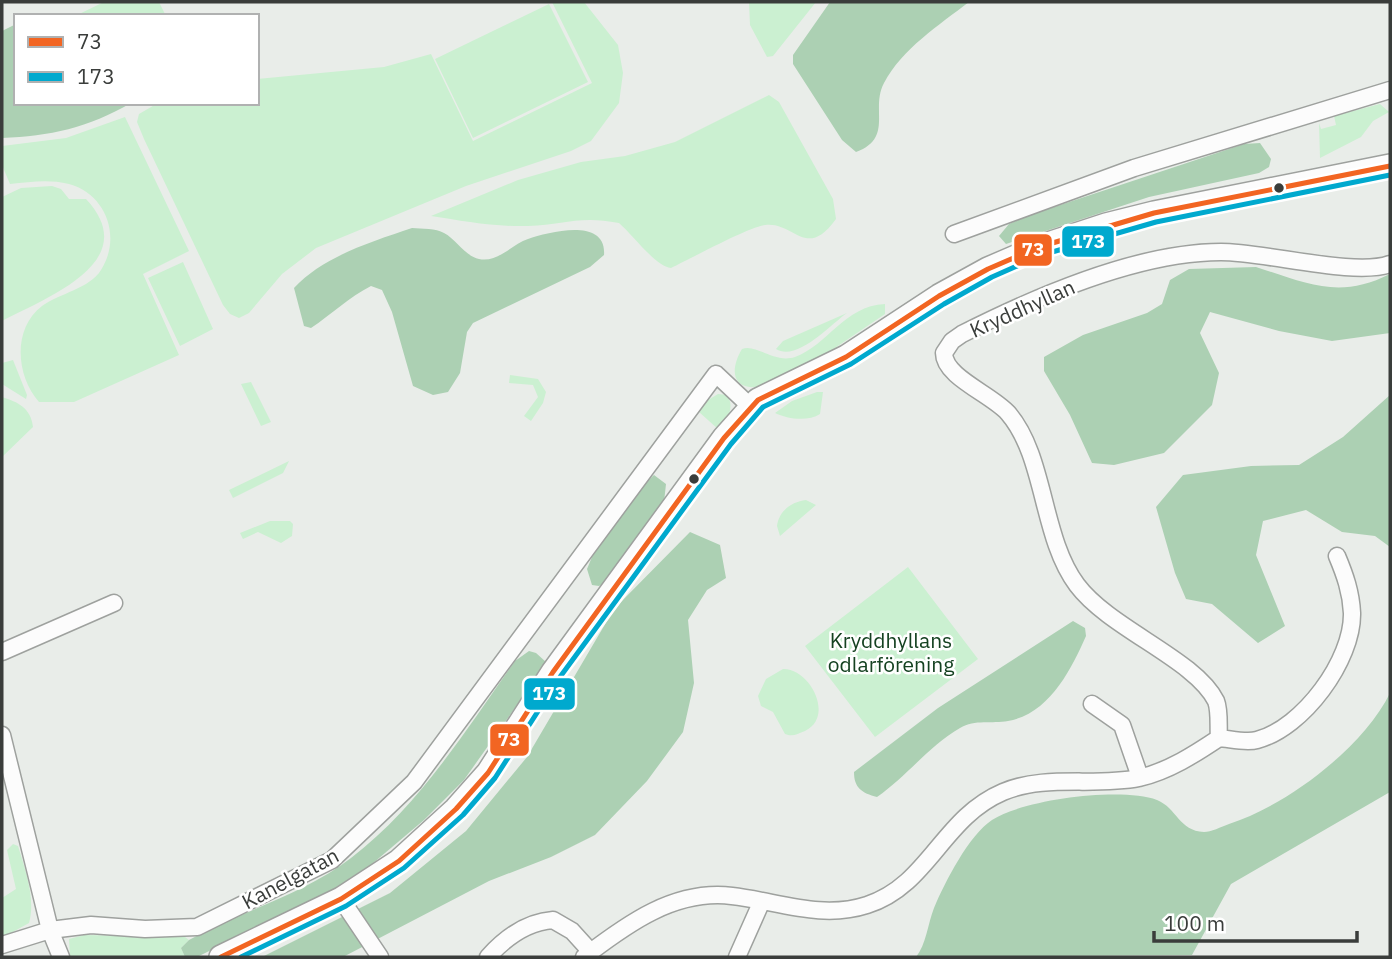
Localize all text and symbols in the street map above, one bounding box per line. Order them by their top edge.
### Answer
legend [14,14,259,105]
text: 73 [77,27,102,55]
text: 173 [77,62,115,90]
unlabelled marker [1272,181,1286,195]
line badge: 173 [1061,225,1115,258]
text: 173 [1071,229,1105,253]
line badge: 73 [1013,233,1053,267]
text: 73 [1022,237,1044,261]
street label: Kryddhyllan [965,272,1079,344]
unlabelled marker [687,472,701,486]
park label: Kryddhyllans odlarförening [828,626,954,678]
line badge: 173 [523,677,576,711]
text: 173 [532,681,566,705]
line badge: 73 [489,723,530,757]
text: 73 [498,727,520,751]
street label: Kanelgatan [237,841,343,915]
scale bar [1154,900,1357,944]
text: 100 m [1164,909,1225,937]

